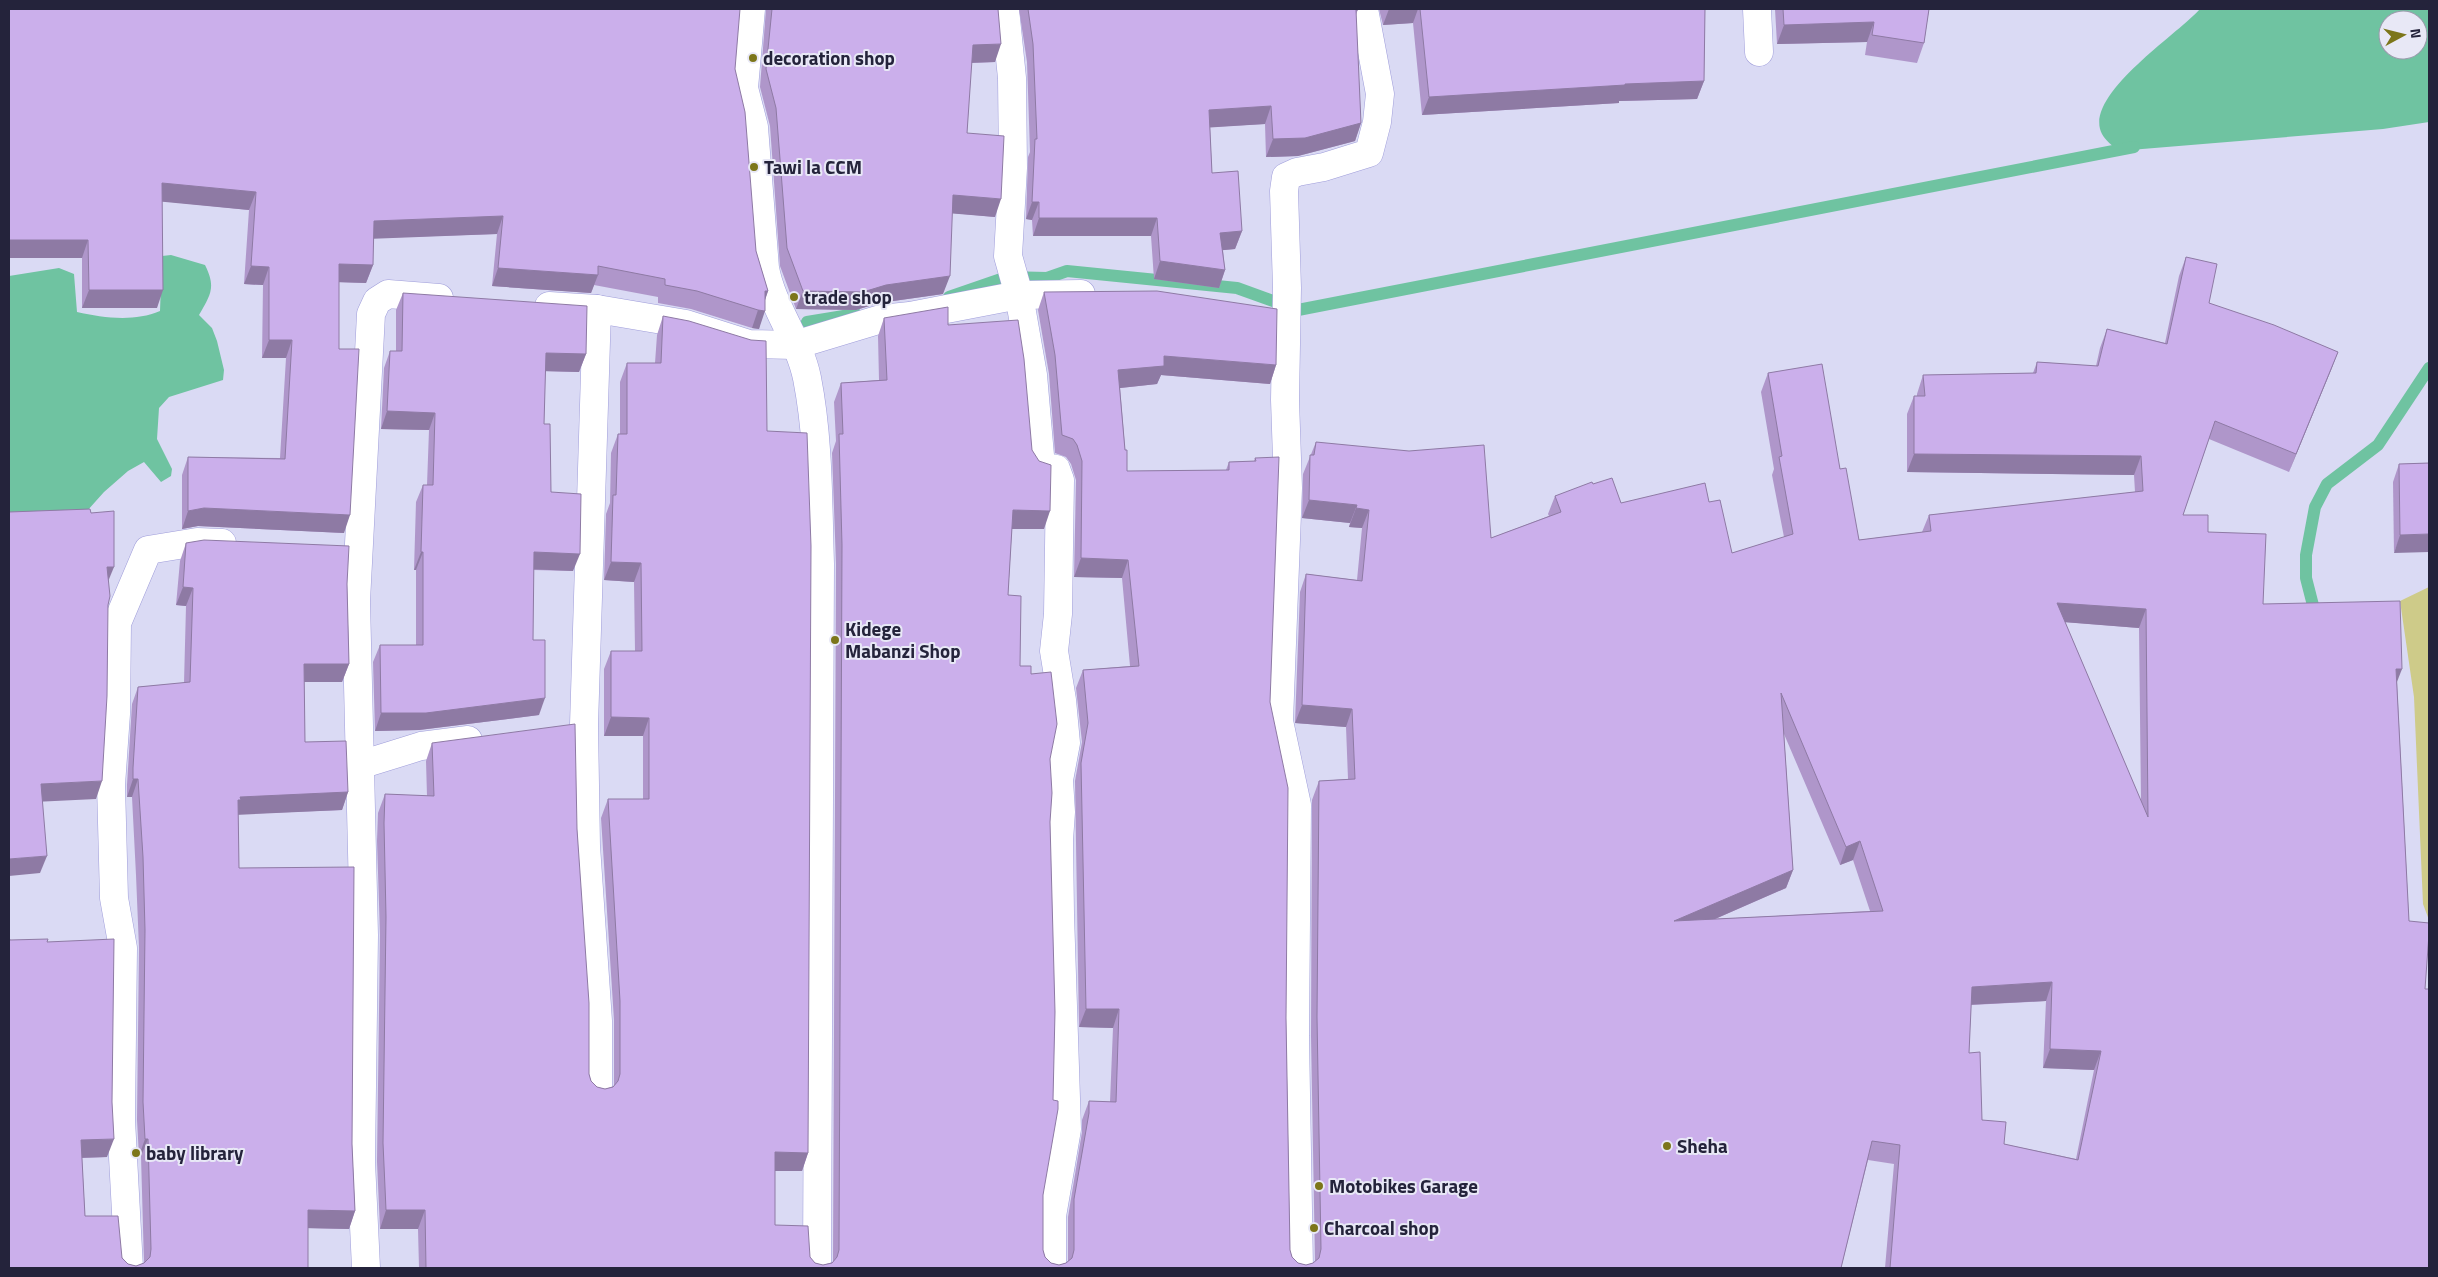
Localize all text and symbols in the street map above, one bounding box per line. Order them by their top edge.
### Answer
north arrow [2378,10,2428,60]
text: N [2405,27,2427,39]
place label: decoration shop [763,43,895,72]
marker: decoration shop [747,52,759,64]
place label: Tawi la CCM [764,152,862,181]
marker: Tawi la CCM [748,161,760,173]
place label: trade shop [804,282,892,311]
marker: trade shop [788,291,800,303]
place label: Kidege Mabanzi Shop [845,614,961,665]
marker: Kidege Mabanzi Shop [829,634,841,646]
place label: Sheha [1677,1131,1728,1160]
place label: baby library [146,1138,244,1167]
marker: Sheha [1661,1140,1673,1152]
marker: baby library [130,1147,142,1159]
place label: Motobikes Garage [1329,1171,1478,1200]
marker: Motobikes Garage [1313,1180,1325,1192]
place label: Charcoal shop [1324,1213,1439,1242]
marker: Charcoal shop [1308,1222,1320,1234]

